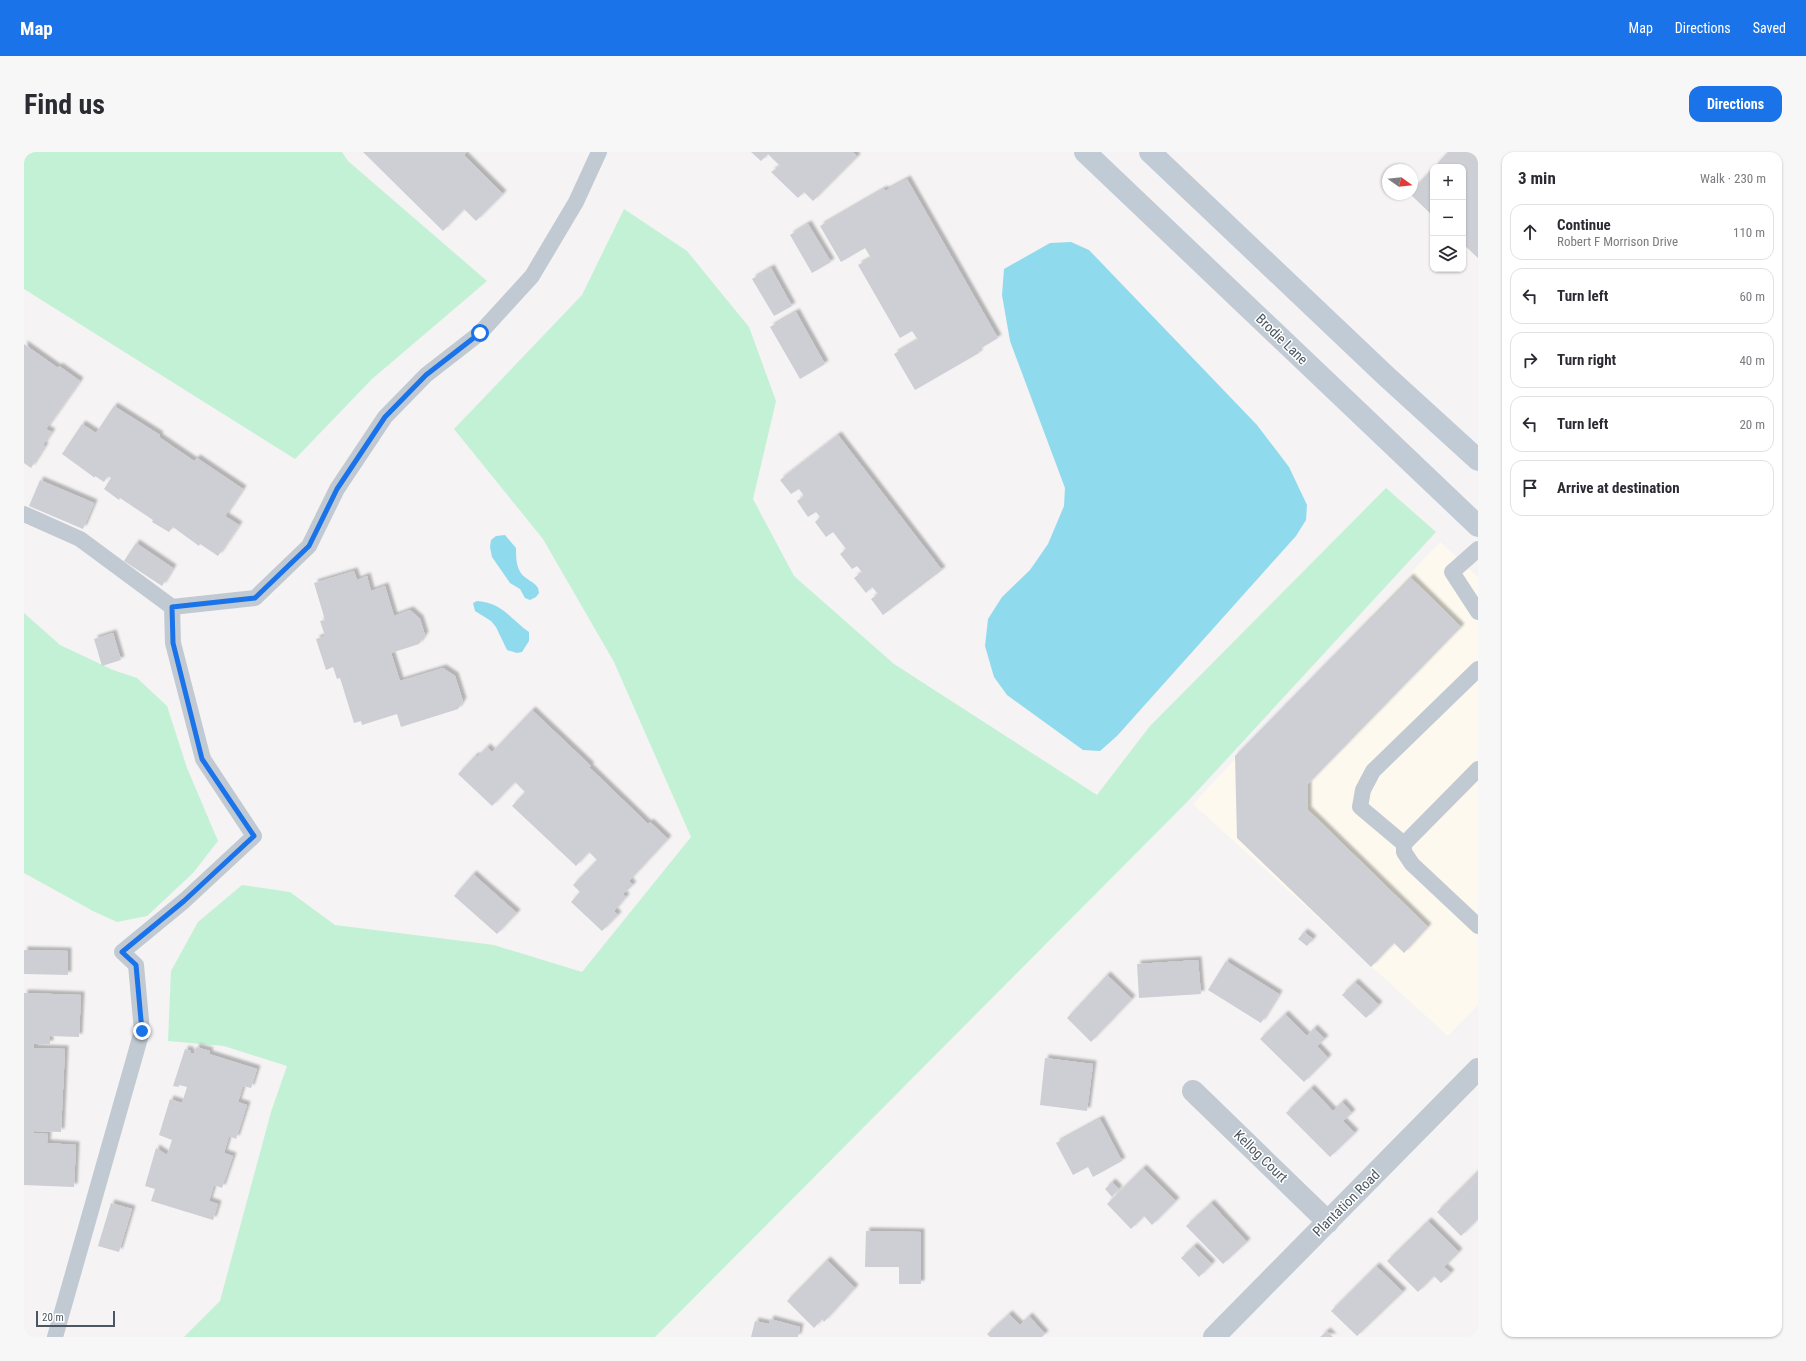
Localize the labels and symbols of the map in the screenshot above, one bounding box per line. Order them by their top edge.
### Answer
north arrow [1382,164,1418,200]
street label: Brodie Lane [1253,311,1311,368]
route start [471,324,489,342]
route end [133,1022,151,1040]
street label: Kellog Court [1231,1127,1291,1185]
street label: Plantation Road [1309,1166,1383,1240]
scale bar [36,1309,115,1328]

